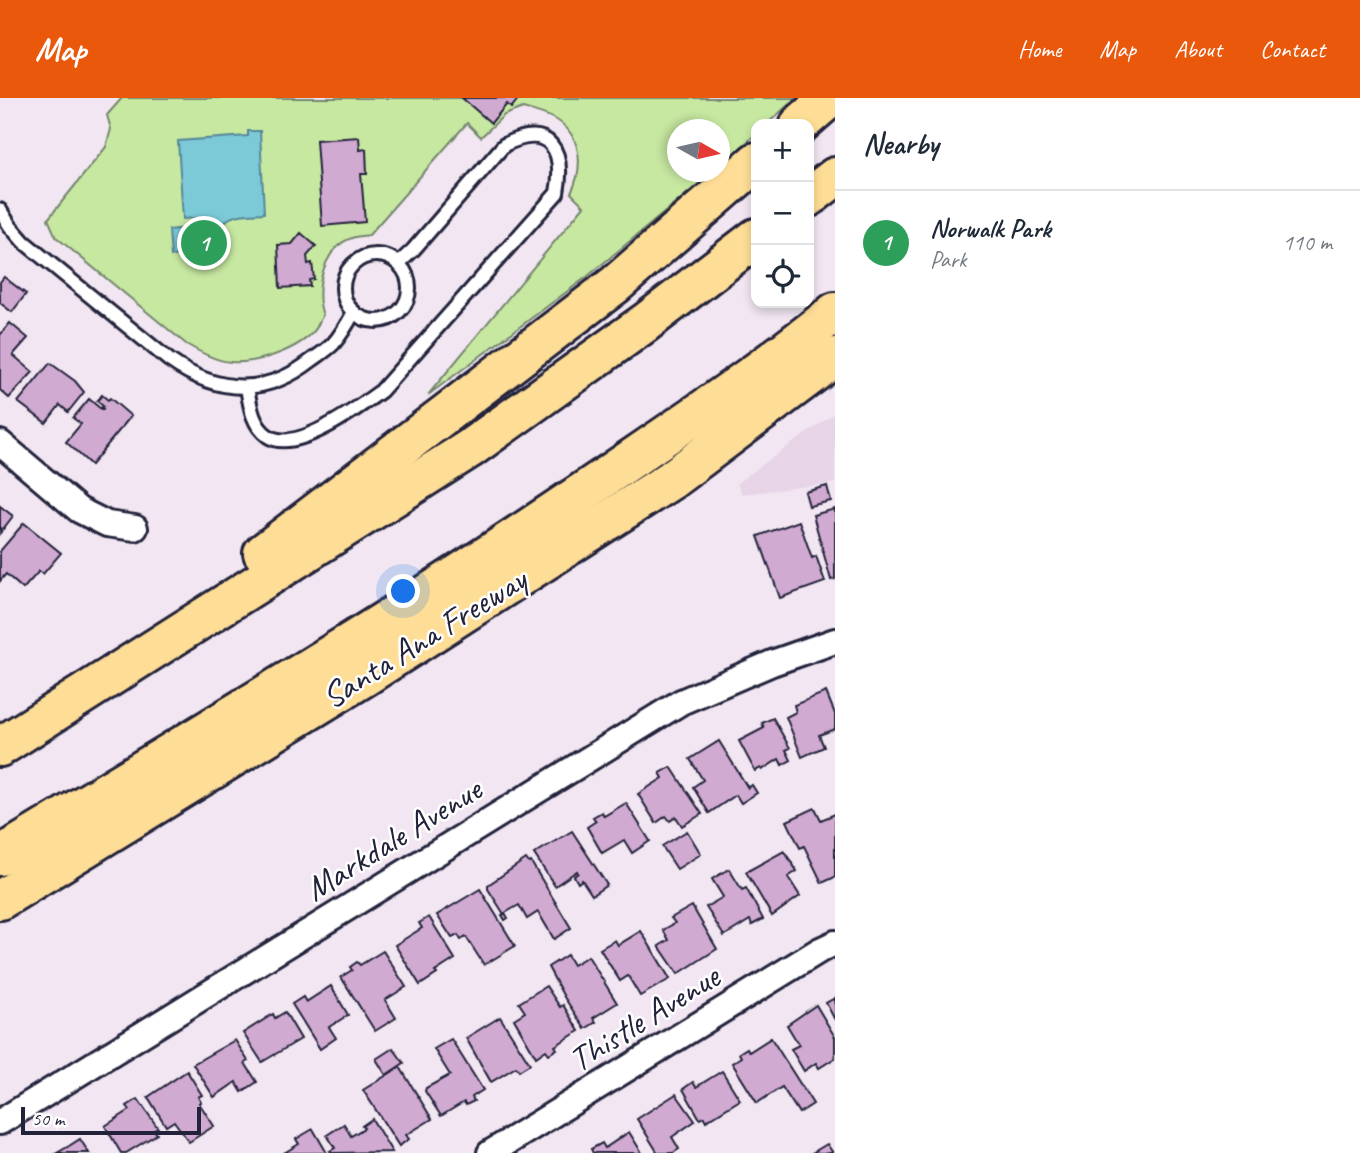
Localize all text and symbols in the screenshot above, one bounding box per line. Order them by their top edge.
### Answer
text: Map [35,28,86,70]
text: Home [1018,34,1061,64]
text: Map [1099,34,1136,64]
text: About [1174,34,1222,64]
text: Contact [1260,34,1325,64]
north arrow [667,119,730,182]
map controls [751,119,814,308]
button: + [751,119,814,182]
text: Nearby [863,125,939,163]
button: − [751,182,814,245]
text: Norwalk Park [930,212,1051,245]
pin: 1 [181,217,227,269]
text: 1 [881,228,891,257]
text: 110 m [1283,228,1332,257]
button: locate [751,245,814,308]
text: Park [930,245,966,274]
street label: Santa Ana Freeway [313,556,537,719]
your location [386,574,420,608]
street label: Markdale Avenue [296,766,492,911]
street label: Thistle Avenue [560,953,730,1082]
scale bar [21,1104,201,1136]
text: 50 m [32,1107,64,1131]

